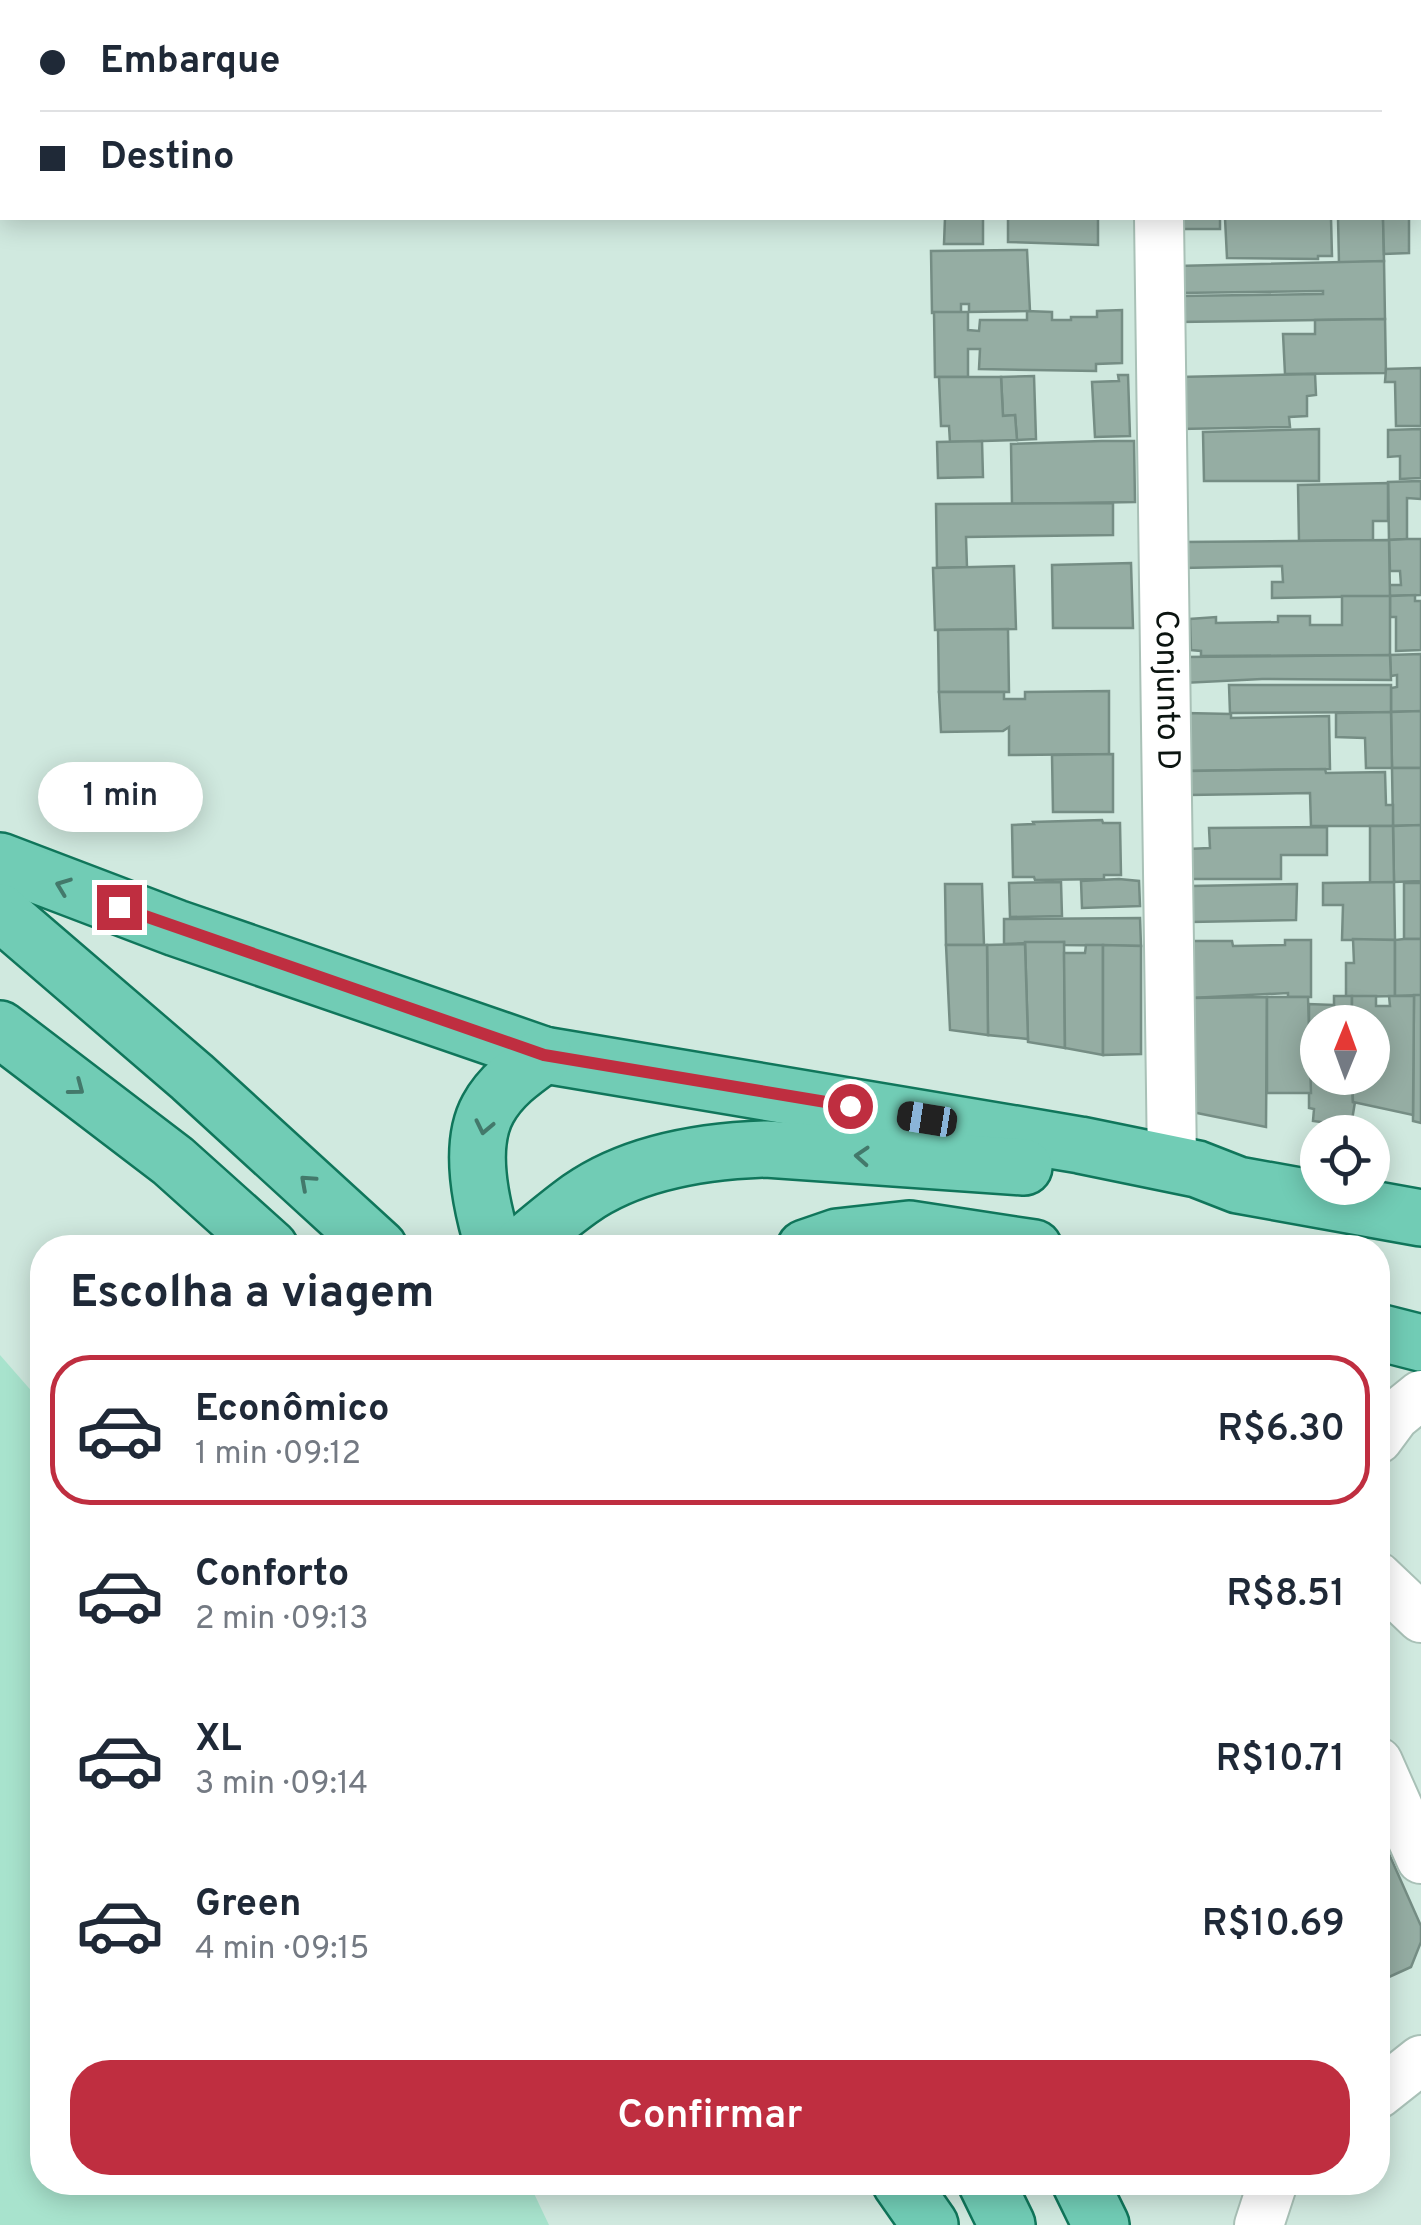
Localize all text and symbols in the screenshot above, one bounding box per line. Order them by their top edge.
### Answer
text: Embarque [100,38,280,87]
text: Destino [100,134,235,183]
street label: Conjunto D [1144,609,1187,770]
callout: 1 min [36,762,202,832]
text: 1 min [83,777,158,817]
one-way arrow [55,877,72,897]
route end [97,885,142,930]
north arrow [1300,1005,1390,1095]
map controls [1300,1005,1390,1205]
one-way arrow [66,1077,84,1094]
route start [828,1084,873,1129]
car [895,1099,959,1139]
button: locate [1300,1115,1390,1205]
one-way arrow [474,1118,495,1135]
one-way arrow [853,1146,869,1167]
one-way arrow [300,1176,319,1194]
text: Escolha a viagem [70,1266,435,1323]
icon: car [75,1385,165,1475]
text: Econômico [195,1386,390,1435]
text: R$6.30 [1217,1406,1345,1455]
text: 1 min · 09:12 [195,1435,361,1475]
icon: car [75,1550,165,1640]
text: Conforto [195,1551,349,1600]
text: R$8.51 [1226,1571,1345,1620]
text: 2 min · 09:13 [195,1600,368,1640]
icon: car [75,1715,165,1805]
text: XL [195,1716,242,1765]
text: R$10.71 [1215,1736,1345,1785]
text: 3 min · 09:14 [195,1765,368,1805]
icon: car [75,1880,165,1970]
text: Green [195,1881,301,1930]
text: R$10.69 [1202,1901,1345,1950]
text: 4 min · 09:15 [195,1930,369,1970]
button: Confirmar [70,2060,1350,2175]

